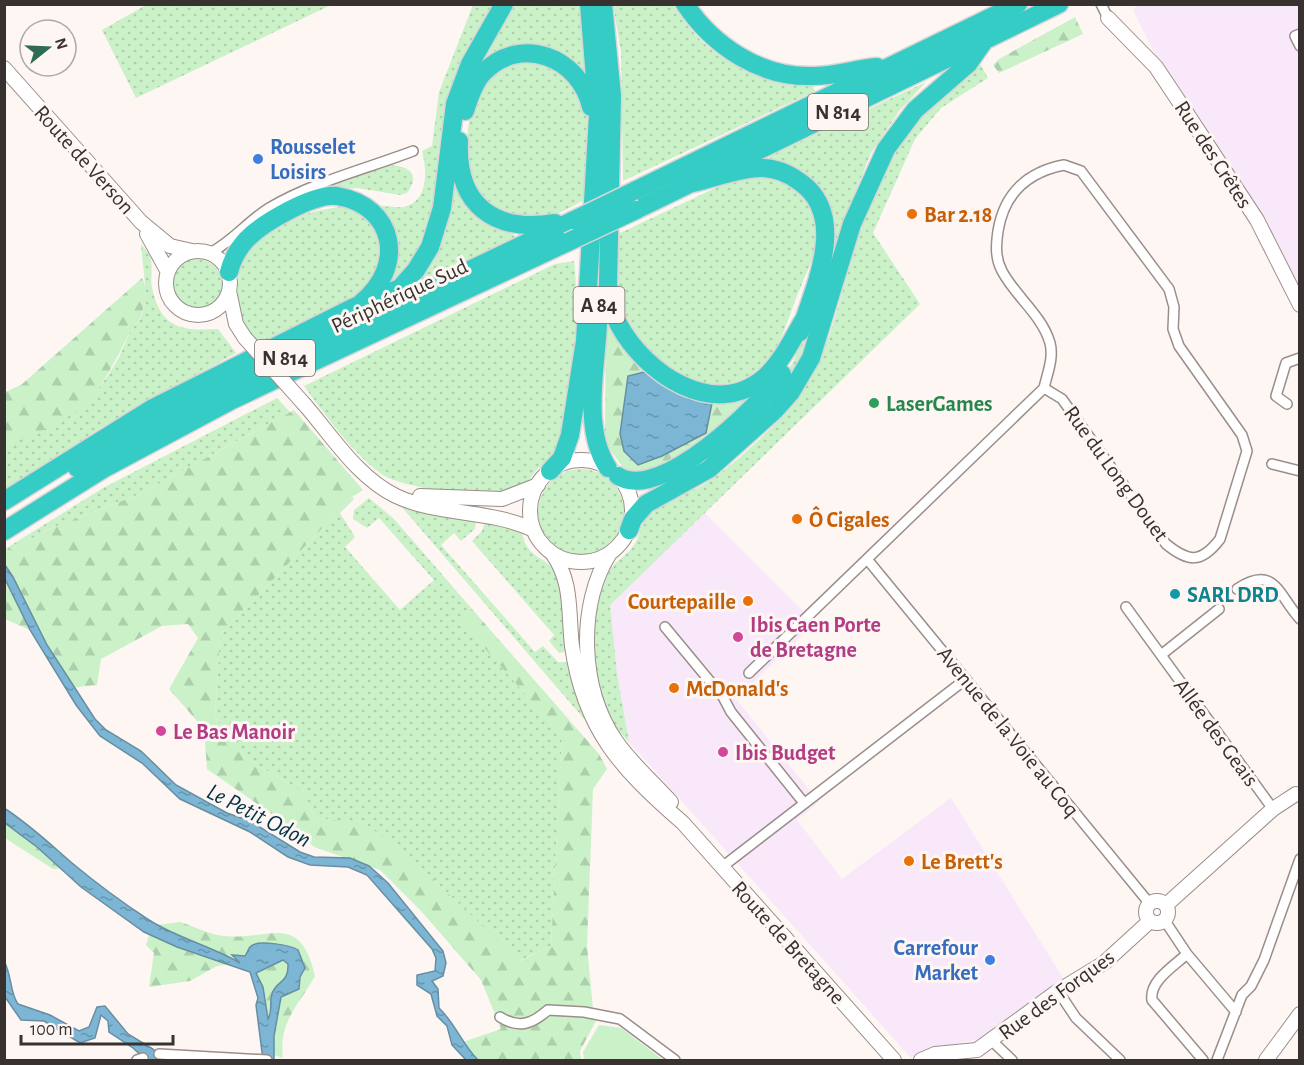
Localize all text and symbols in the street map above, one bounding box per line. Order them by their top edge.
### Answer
north arrow [18,18,78,78]
text: N [52,36,71,51]
road number: N 814 [808,94,868,130]
street label: Rue des Crêtes [1170,97,1256,212]
street label: Route de Verson [30,101,139,218]
place label: Rousselet Loisirs [270,136,356,183]
marker: Rousselet Loisirs [251,152,265,166]
place label: Bar 2.18 [924,204,992,226]
marker: Bar 2.18 [905,207,919,221]
street label: Périphérique Sud [328,255,471,337]
road number: A 84 [574,287,624,323]
road number: N 814 [255,340,315,376]
place label: LaserGames [886,393,993,415]
marker: LaserGames [867,396,881,410]
street label: Rue du Long Douet [1060,402,1173,545]
place label: Ô Cigales [809,506,890,531]
marker: Ô Cigales [790,512,804,526]
place label: SARL DRD [1187,584,1279,606]
marker: SARL DRD [1168,587,1182,601]
place label: Courtepaille [628,591,736,613]
marker: Courtepaille [741,594,755,608]
place label: Ibis Caen Porte de Bretagne [750,614,881,661]
marker: Ibis Caen Porte de Bretagne [731,630,745,644]
street label: Avenue de la Voie au Coq [933,643,1083,821]
street label: Allée des Geais [1170,675,1263,791]
place label: McDonald's [686,678,788,700]
marker: McDonald's [667,681,681,695]
place label: Le Bas Manoir [173,721,295,743]
marker: Le Bas Manoir [154,724,168,738]
place label: Ibis Budget [735,742,836,764]
marker: Ibis Budget [716,745,730,759]
water label: Le Petit Odon [203,780,314,852]
place label: Le Brett's [921,851,1003,873]
marker: Le Brett's [902,854,916,868]
street label: Route de Bretagne [727,877,849,1008]
place label: Carrefour Market [894,937,979,984]
street label: Rue des Forques [995,946,1119,1044]
marker: Carrefour Market [983,953,997,967]
scale bar [21,1008,172,1046]
text: 100 m [30,1021,73,1039]

